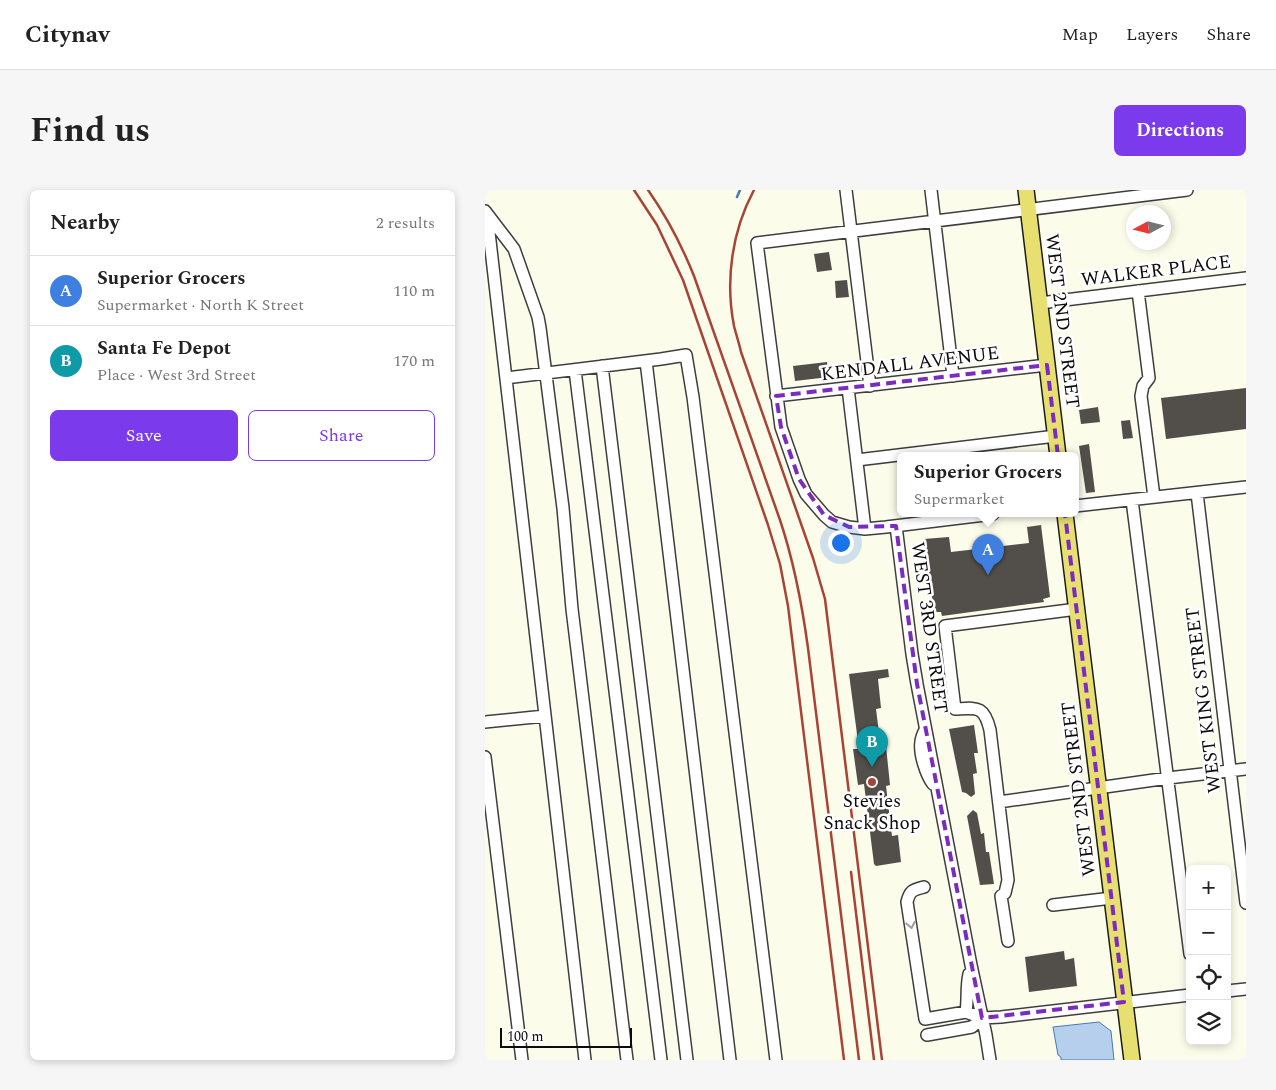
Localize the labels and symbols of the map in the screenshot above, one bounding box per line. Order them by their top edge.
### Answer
north arrow [1126,205,1171,250]
street label: WEST 2ND STREET [1037,232,1087,410]
street label: WALKER PLACE [1079,247,1233,295]
street label: KENDALL AVENUE [819,339,1001,389]
your location [828,530,854,556]
pin: A [972,534,1004,575]
street label: WEST 3RD STREET [903,540,955,716]
street label: WEST KING STREET [1178,605,1230,795]
street label: WEST 2ND STREET [1054,700,1104,878]
pin: B [856,726,888,767]
marker: Stevies Snack Shop [866,776,878,788]
place label: Stevies Snack Shop [824,787,920,838]
one-way arrow [905,920,915,929]
scale bar [500,1025,633,1048]

